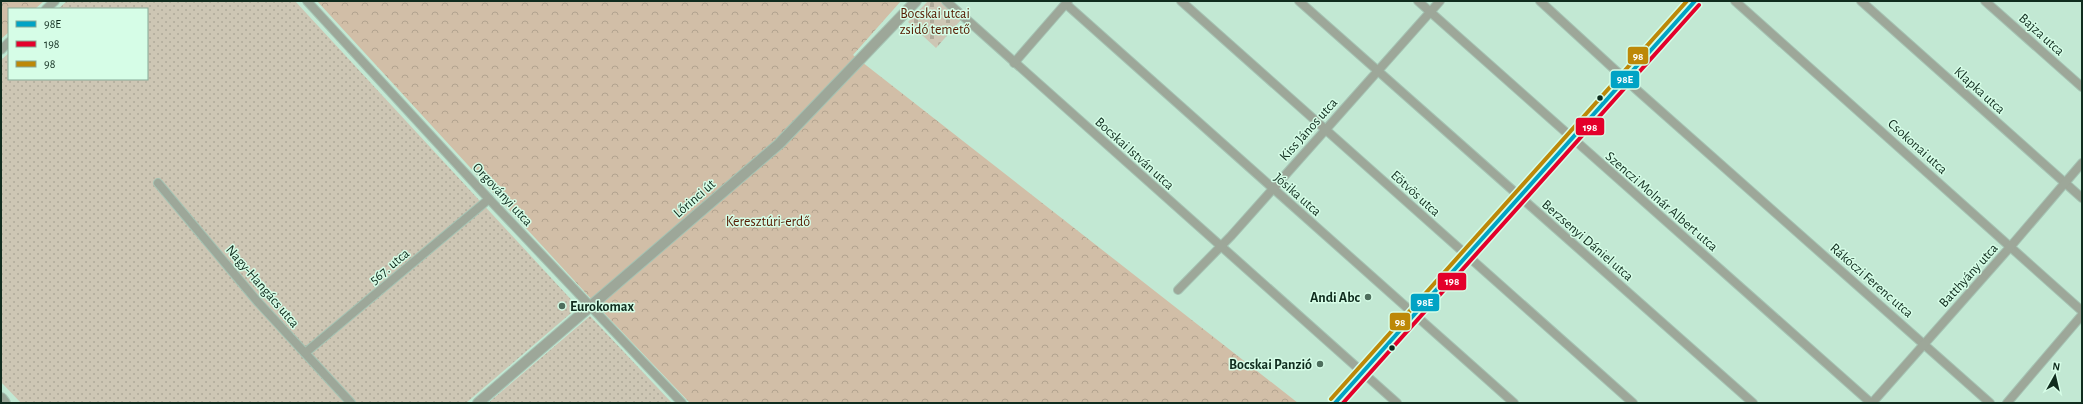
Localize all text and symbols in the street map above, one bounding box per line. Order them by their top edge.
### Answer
park label: Bocskai utcai zsidó temető [900,7,970,37]
legend [8,8,148,80]
street label: Bajza utca [2016,11,2067,59]
text: 98E [44,18,61,30]
text: 198 [44,38,60,50]
line badge: 98 [1627,46,1649,65]
text: 98 [1633,51,1643,62]
text: 98 [44,58,56,70]
street label: Klapka utca [1951,65,2008,117]
line badge: 98E [1610,70,1640,89]
text: 98E [1617,74,1634,85]
unlabelled marker [1595,93,1605,103]
street label: Kiss János utca [1277,95,1341,164]
street label: Bocskai István utca [1092,115,1177,193]
line badge: 198 [1575,117,1605,136]
street label: Csokonai utca [1885,117,1950,177]
text: 198 [1583,122,1597,133]
street label: Szenczi Molnár Albert utca [1602,149,1721,255]
street label: Orgoványi utca [470,160,535,229]
street label: Eötvös utca [1388,168,1443,220]
street label: Jósika utca [1271,171,1324,219]
street label: Lőrinci út [671,177,719,221]
street label: Berzsenyi Dániel utca [1539,198,1636,284]
park label: Keresztúri-erdő [726,215,810,229]
street label: Rákóczi Ferenc utca [1827,241,1916,321]
street label: Batthyány utca [1937,241,2001,310]
street label: Nagy-Hangács utca [223,243,302,331]
street label: 567. utca [367,246,413,287]
line badge: 198 [1437,272,1467,291]
text: 198 [1445,276,1459,287]
place label: Andi Abc [1310,291,1361,305]
marker: Andi Abc [1363,292,1373,302]
line badge: 98E [1410,293,1440,312]
text: 98E [1417,297,1434,308]
place label: Eurokomax [570,300,634,314]
marker: Eurokomax [557,301,567,311]
line badge: 98 [1389,312,1411,331]
text: 98 [1395,317,1405,328]
unlabelled marker [1387,343,1397,353]
north arrow [2035,356,2075,396]
place label: Bocskai Panzió [1229,358,1312,372]
marker: Bocskai Panzió [1315,359,1325,369]
text: N [2052,361,2061,373]

